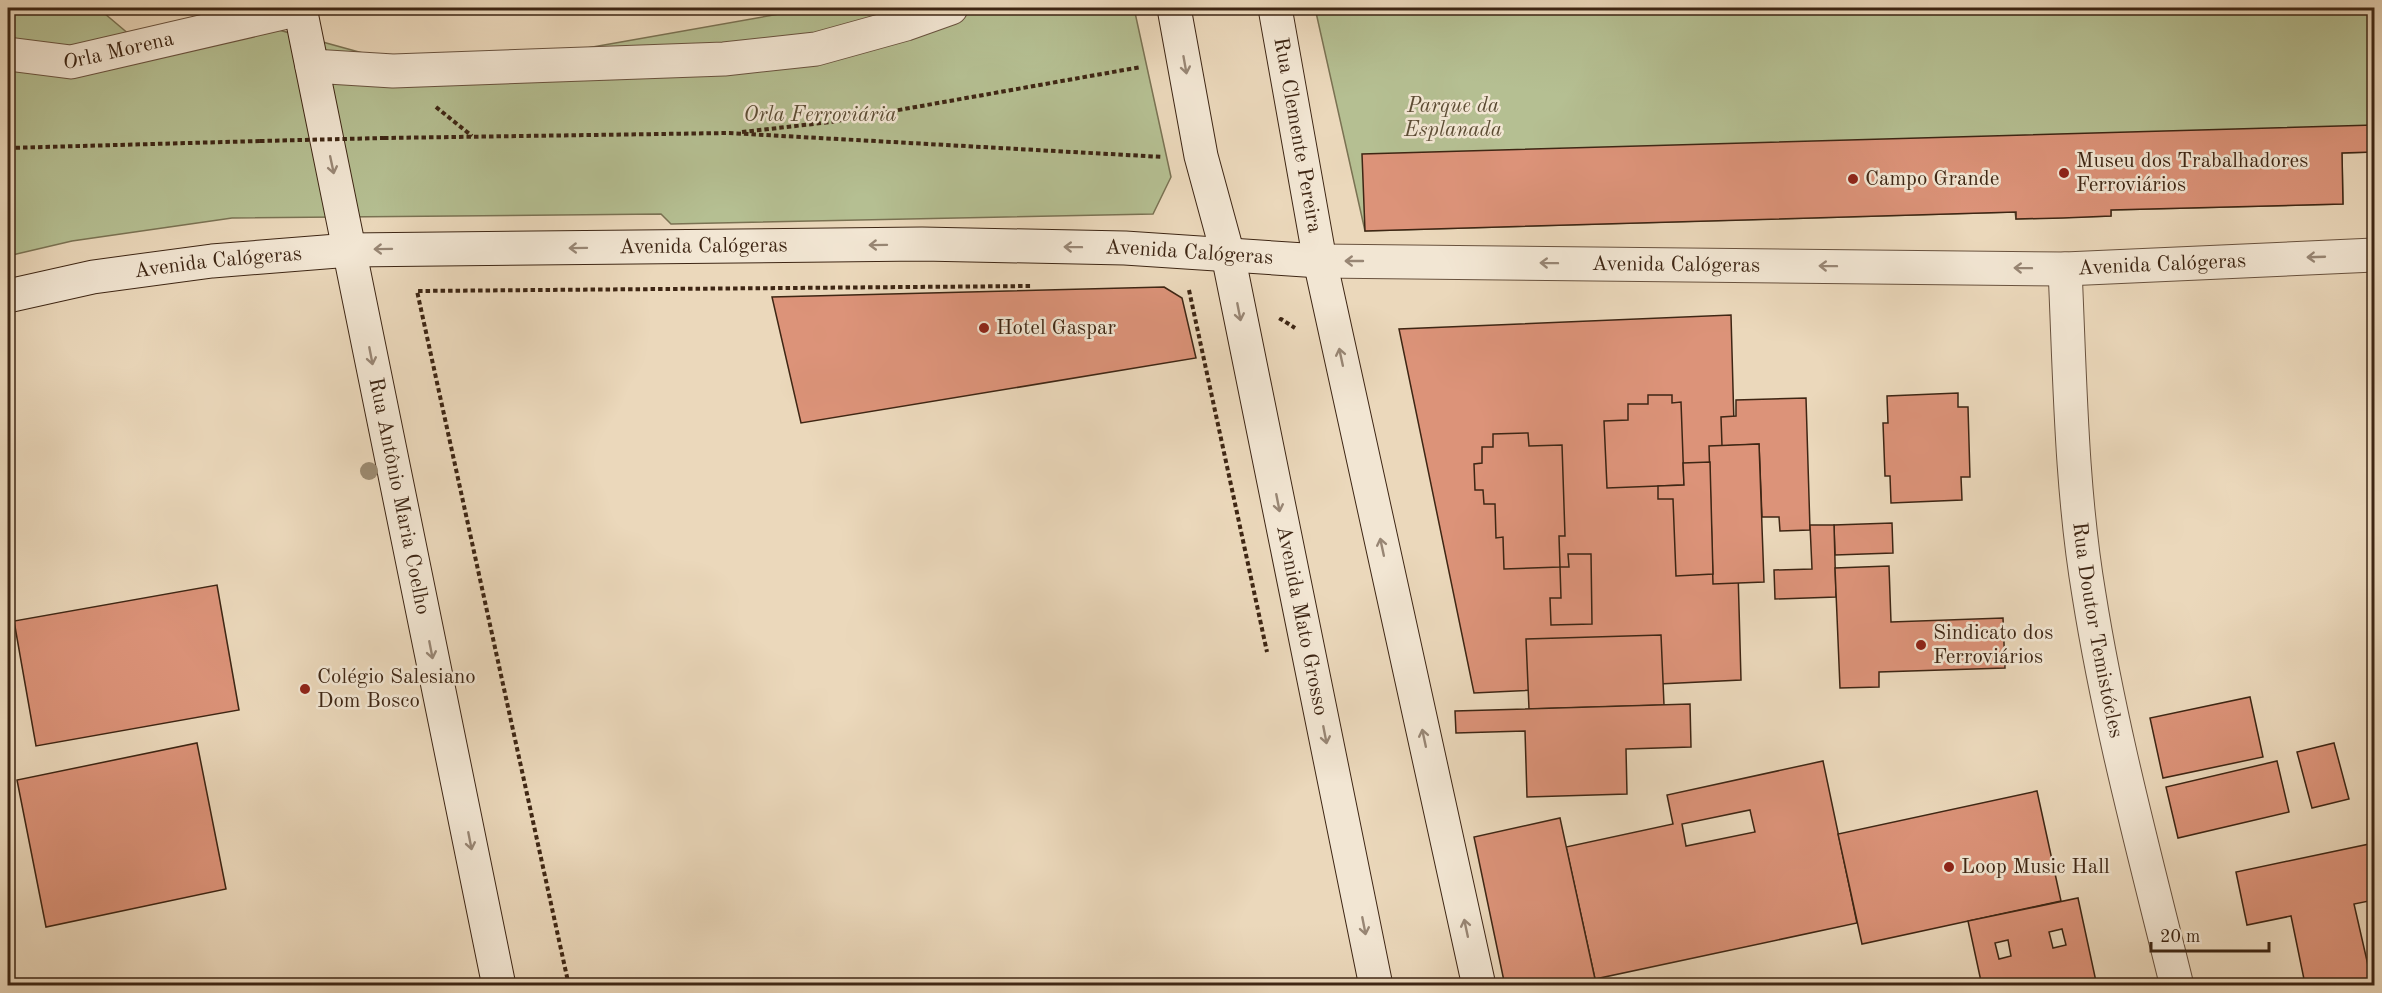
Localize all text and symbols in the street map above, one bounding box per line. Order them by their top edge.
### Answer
street label: Orla Morena [62,28,176,73]
street label: Rua Clemente Pereira [1270,35,1325,235]
one-way arrow [1180,55,1191,74]
park label: Parque da Esplanada [1403,96,1502,141]
park label: Orla Ferroviária [744,105,896,126]
place label: Museu dos Trabalhadores Ferroviários [2076,151,2308,196]
one-way arrow [327,155,338,174]
marker: Museu dos Trabalhadores Ferroviários [2057,166,2071,180]
place label: Campo Grande [1865,169,1999,190]
marker: Campo Grande [1846,172,1860,186]
street label: Avenida Calógeras [619,235,788,258]
street label: Avenida Calógeras [1105,237,1274,268]
one-way arrow [868,239,888,250]
one-way arrow [1063,241,1083,253]
one-way arrow [568,242,588,253]
street label: Avenida Calógeras [133,243,303,282]
one-way arrow [373,244,393,255]
street label: Avenida Calógeras [2077,250,2246,279]
one-way arrow [2307,252,2327,263]
street label: Avenida Calógeras [1592,253,1760,276]
one-way arrow [1345,255,1365,267]
one-way arrow [1540,257,1560,269]
one-way arrow [1819,260,1839,272]
one-way arrow [2014,263,2034,274]
one-way arrow [1234,302,1245,321]
place label: Hotel Gaspar [996,318,1116,339]
marker: Hotel Gaspar [977,321,991,335]
one-way arrow [366,346,378,365]
one-way arrow [1334,348,1346,367]
street label: Rua Antônio Maria Coelho [365,376,434,616]
one-way arrow [1273,493,1284,512]
street label: Rua Doutor Temistócles [2069,521,2127,740]
street label: Avenida Mato Grosso [1273,524,1331,717]
one-way arrow [1376,538,1388,557]
place label: Sindicato dos Ferroviários [1933,623,2053,668]
marker: Sindicato dos Ferroviários [1914,638,1928,652]
one-way arrow [426,640,437,659]
place label: Colégio Salesiano Dom Bosco [317,667,476,712]
marker: Colégio Salesiano Dom Bosco [298,682,312,696]
one-way arrow [1320,725,1331,745]
one-way arrow [1418,729,1429,748]
one-way arrow [465,831,476,850]
place label: Loop Music Hall [1961,857,2110,878]
marker: Loop Music Hall [1942,860,1956,874]
scale bar [2151,915,2270,953]
one-way arrow [1359,916,1370,936]
one-way arrow [1460,919,1471,939]
text: 20 m [2160,928,2200,946]

